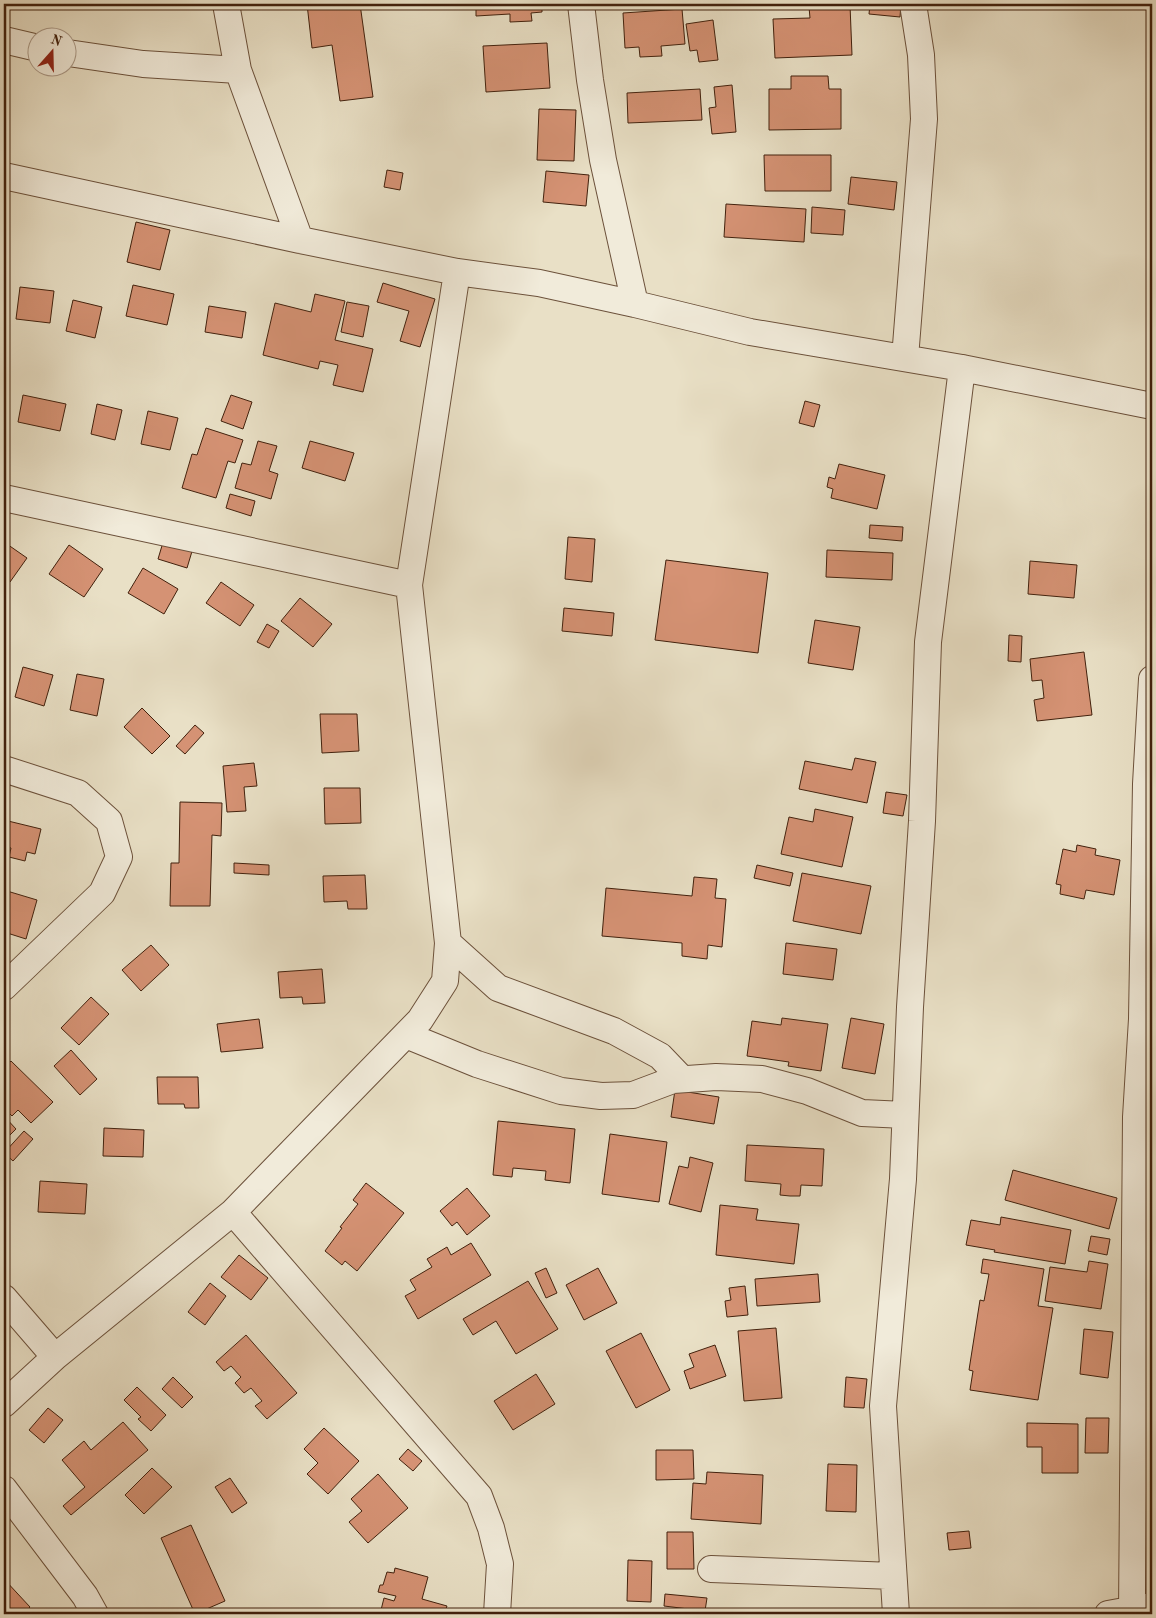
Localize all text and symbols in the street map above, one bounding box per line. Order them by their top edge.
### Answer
north arrow [28,28,78,78]
text: N [49,32,64,49]

